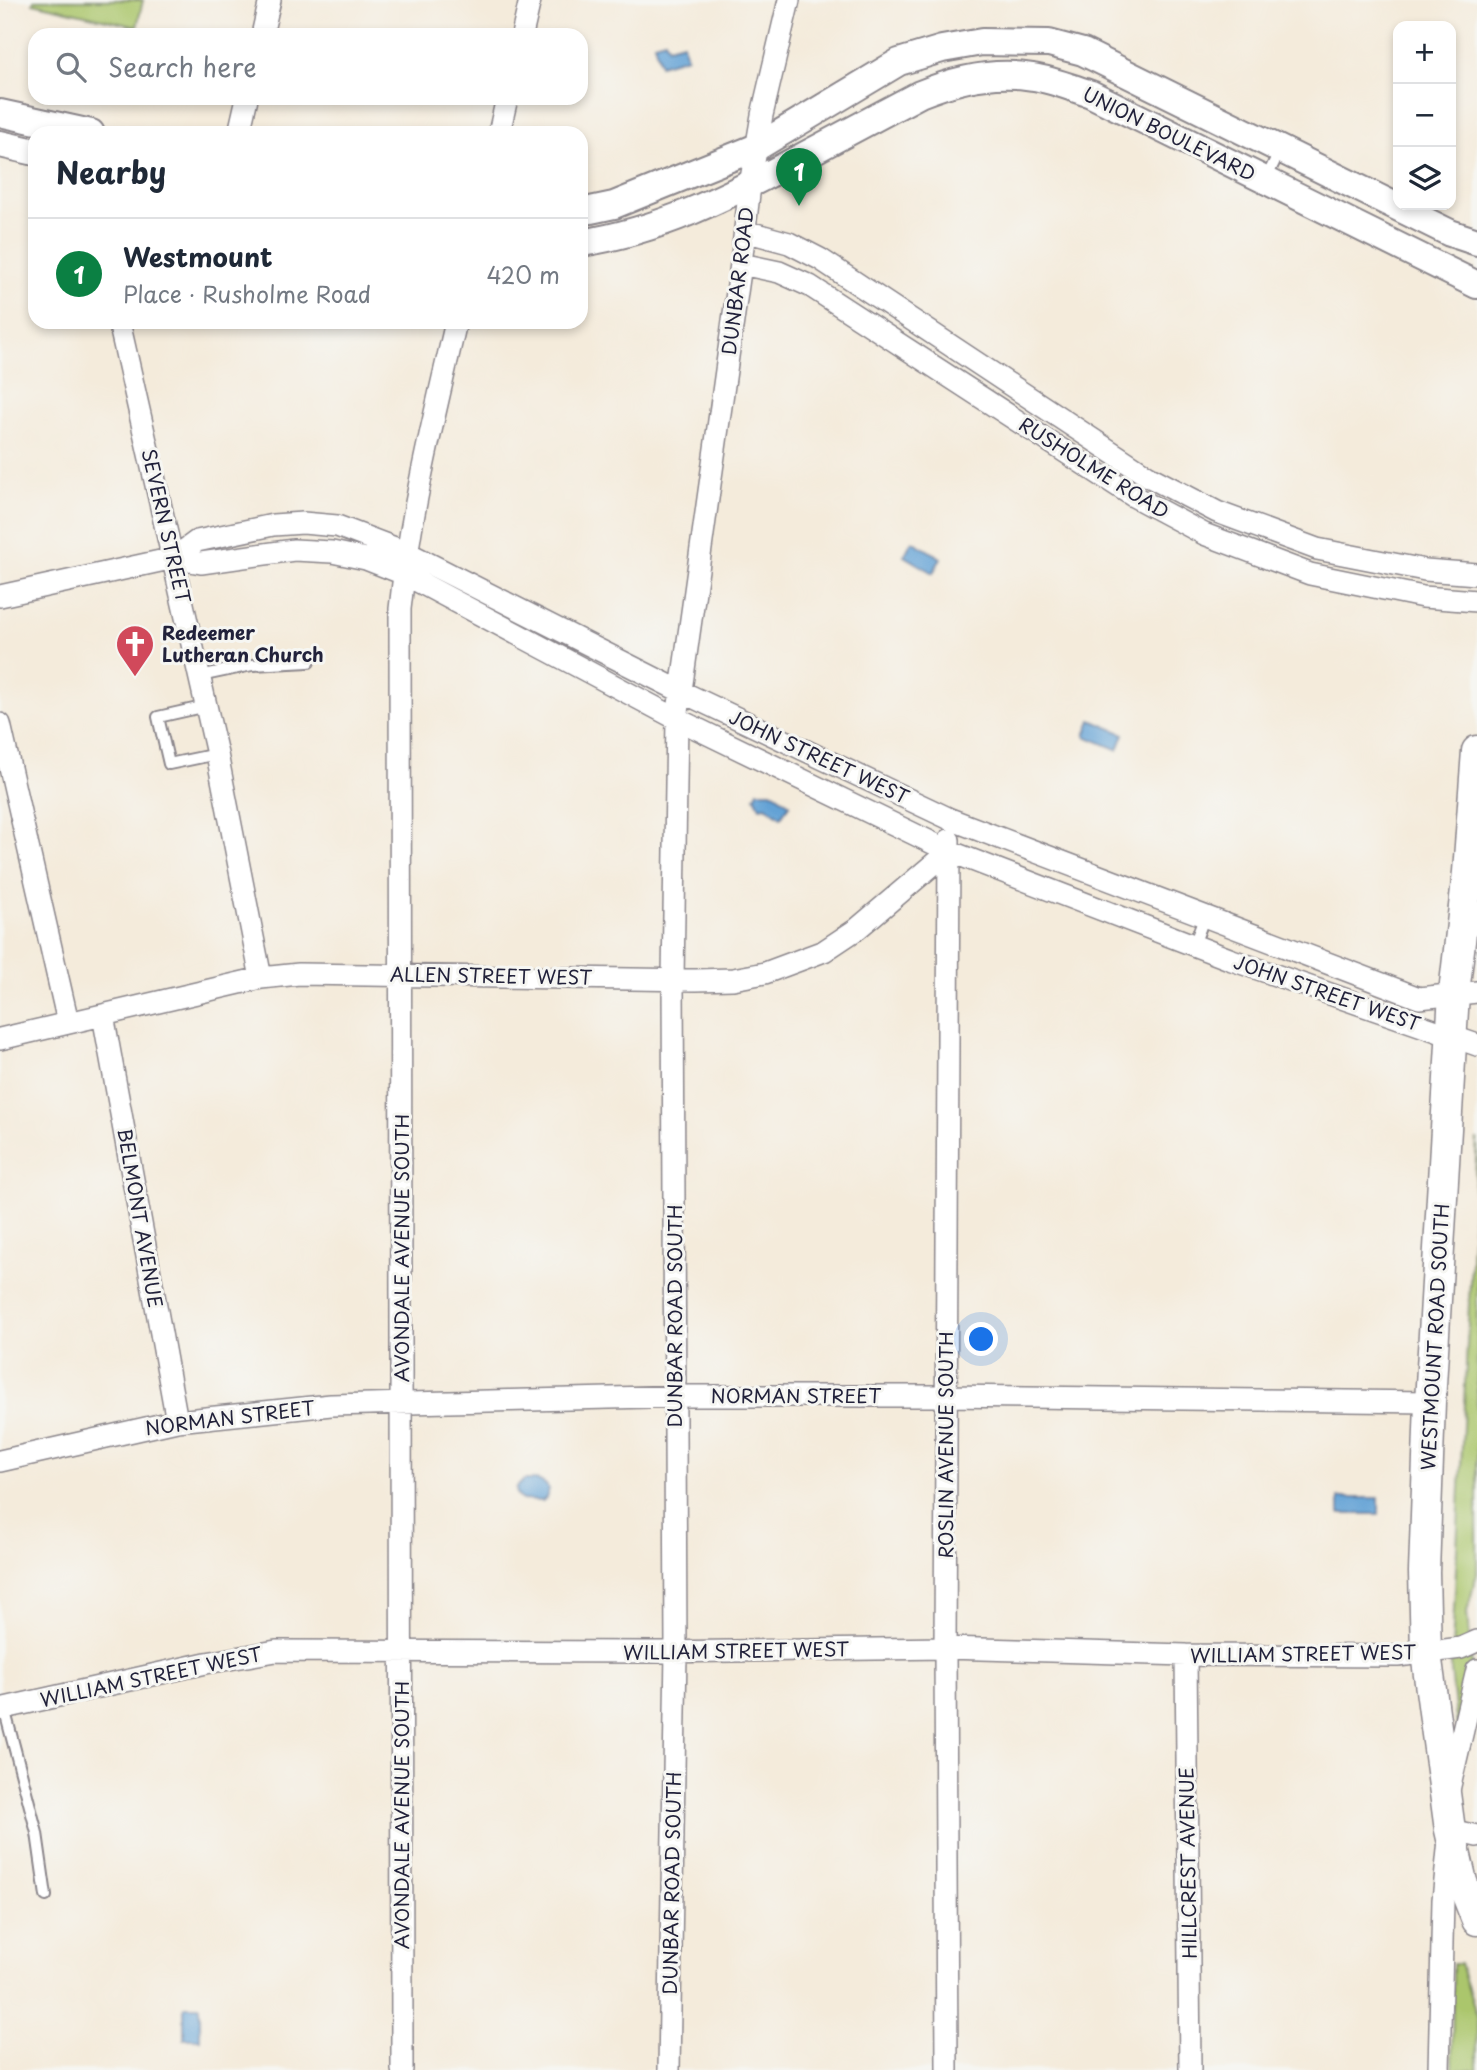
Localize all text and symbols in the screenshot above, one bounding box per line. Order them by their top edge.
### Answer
map controls [1393,21,1456,210]
button: + [1393,21,1456,84]
search box [28,28,588,105]
text: Search here [108,47,257,86]
icon: search [52,48,90,86]
street label: UNION BOULEVARD [1078,79,1261,187]
button: − [1393,84,1456,147]
button: layers [1393,147,1456,210]
pin: 1 [776,148,822,206]
text: Nearby [56,149,166,194]
street label: DUNBAR ROAD [714,205,760,357]
text: Westmount [123,237,273,276]
text: 1 [74,257,85,292]
text: 420 m [486,257,560,292]
text: Place · Rusholme Road [123,276,371,311]
street label: RUSHOLME ROAD [1014,410,1175,525]
street label: SEVERN STREET [136,446,198,606]
place label: Redeemer Lutheran Church [162,618,324,668]
church icon: Redeemer Lutheran Church [114,623,156,678]
street label: JOHN STREET WEST [725,702,914,810]
street label: JOHN STREET WEST [1230,947,1425,1037]
street label: ALLEN STREET WEST [390,959,592,991]
street label: AVONDALE AVENUE SOUTH [387,1114,415,1382]
street label: BELMONT AVENUE [111,1126,171,1310]
street label: WESTMOUNT ROAD SOUTH [1413,1203,1455,1471]
street label: DUNBAR ROAD SOUTH [660,1204,688,1428]
your location [964,1322,998,1356]
street label: ROSLIN AVENUE SOUTH [931,1331,959,1559]
street label: NORMAN STREET [711,1381,881,1409]
street label: NORMAN STREET [144,1393,316,1441]
street label: WILLIAM STREET WEST [623,1634,849,1666]
street label: WILLIAM STREET WEST [1190,1637,1416,1669]
street label: WILLIAM STREET WEST [37,1639,264,1713]
street label: AVONDALE AVENUE SOUTH [387,1681,415,1949]
street label: HILLCREST AVENUE [1171,1767,1203,1959]
street label: DUNBAR ROAD SOUTH [655,1771,687,1995]

